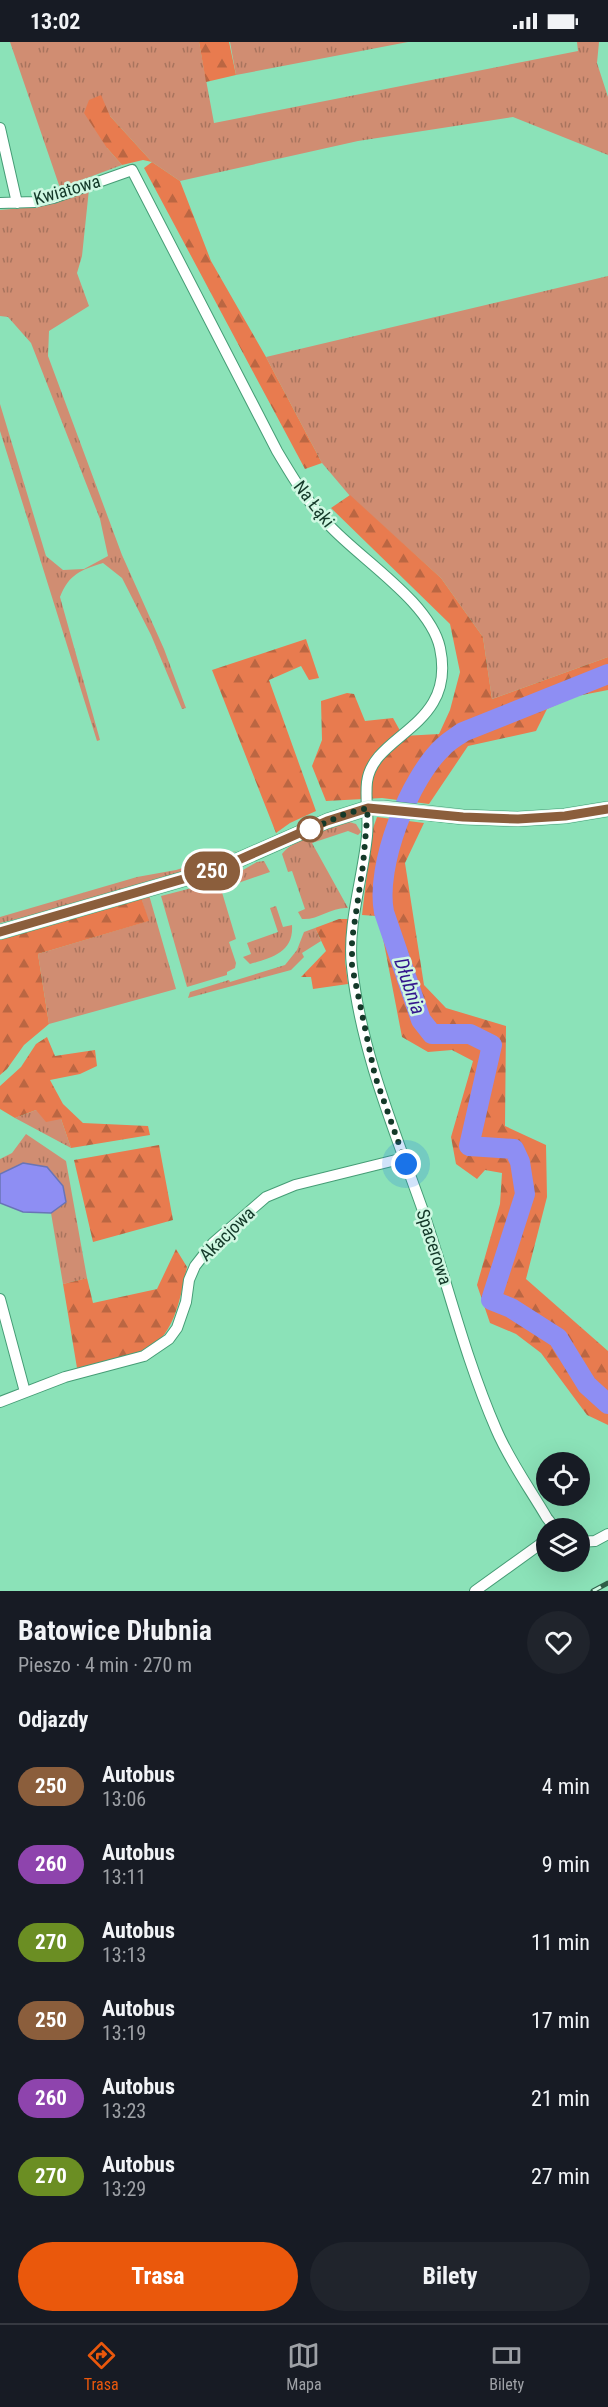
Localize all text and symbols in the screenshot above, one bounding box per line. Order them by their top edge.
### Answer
text: 13:02 [30,9,81,34]
street label: Kwiatowa [31,170,103,209]
street label: Na Łąki [290,476,339,531]
unlabelled marker [297,816,323,842]
line badge: 250 [178,852,246,890]
text: 250 [196,859,228,883]
water label: Dłubnia [389,955,431,1017]
your location [391,1149,421,1179]
street label: Akacjowa [195,1202,259,1265]
street label: Spacerowa [412,1206,457,1287]
map controls [536,1452,590,1572]
button: locate [536,1452,590,1506]
button: layers [536,1518,590,1572]
button: heart [527,1611,590,1674]
text: Batowice Dłubnia [18,1614,212,1647]
text: Pieszo · 4 min · 270 m [18,1653,192,1677]
text: Odjazdy [18,1707,88,1732]
text: Autobus [102,1762,175,1787]
text: 250 [35,1774,67,1798]
text: 4 min [542,1774,590,1799]
text: 13:06 [102,1787,146,1811]
text: Autobus [102,1840,175,1865]
text: 260 [35,1852,67,1876]
text: 9 min [542,1852,590,1877]
text: 13:11 [102,1865,146,1889]
text: Autobus [102,1918,175,1943]
text: 270 [35,1930,67,1954]
text: 11 min [531,1930,590,1955]
text: 13:13 [102,1943,146,1967]
text: Autobus [102,1996,175,2021]
text: 250 [35,2008,67,2032]
text: 17 min [531,2008,590,2033]
text: 13:19 [102,2021,146,2045]
text: Autobus [102,2074,175,2099]
text: 260 [35,2086,67,2110]
text: 21 min [531,2086,590,2111]
text: 13:23 [102,2099,146,2123]
text: Autobus [102,2152,175,2177]
text: 270 [35,2164,67,2188]
text: 27 min [531,2164,590,2189]
text: 13:29 [102,2177,146,2201]
button: Trasa [18,2242,298,2311]
button: Bilety [310,2242,590,2311]
tab: Trasa [84,2339,119,2394]
tab: Mapa [286,2339,322,2394]
tab: Bilety [489,2339,524,2394]

